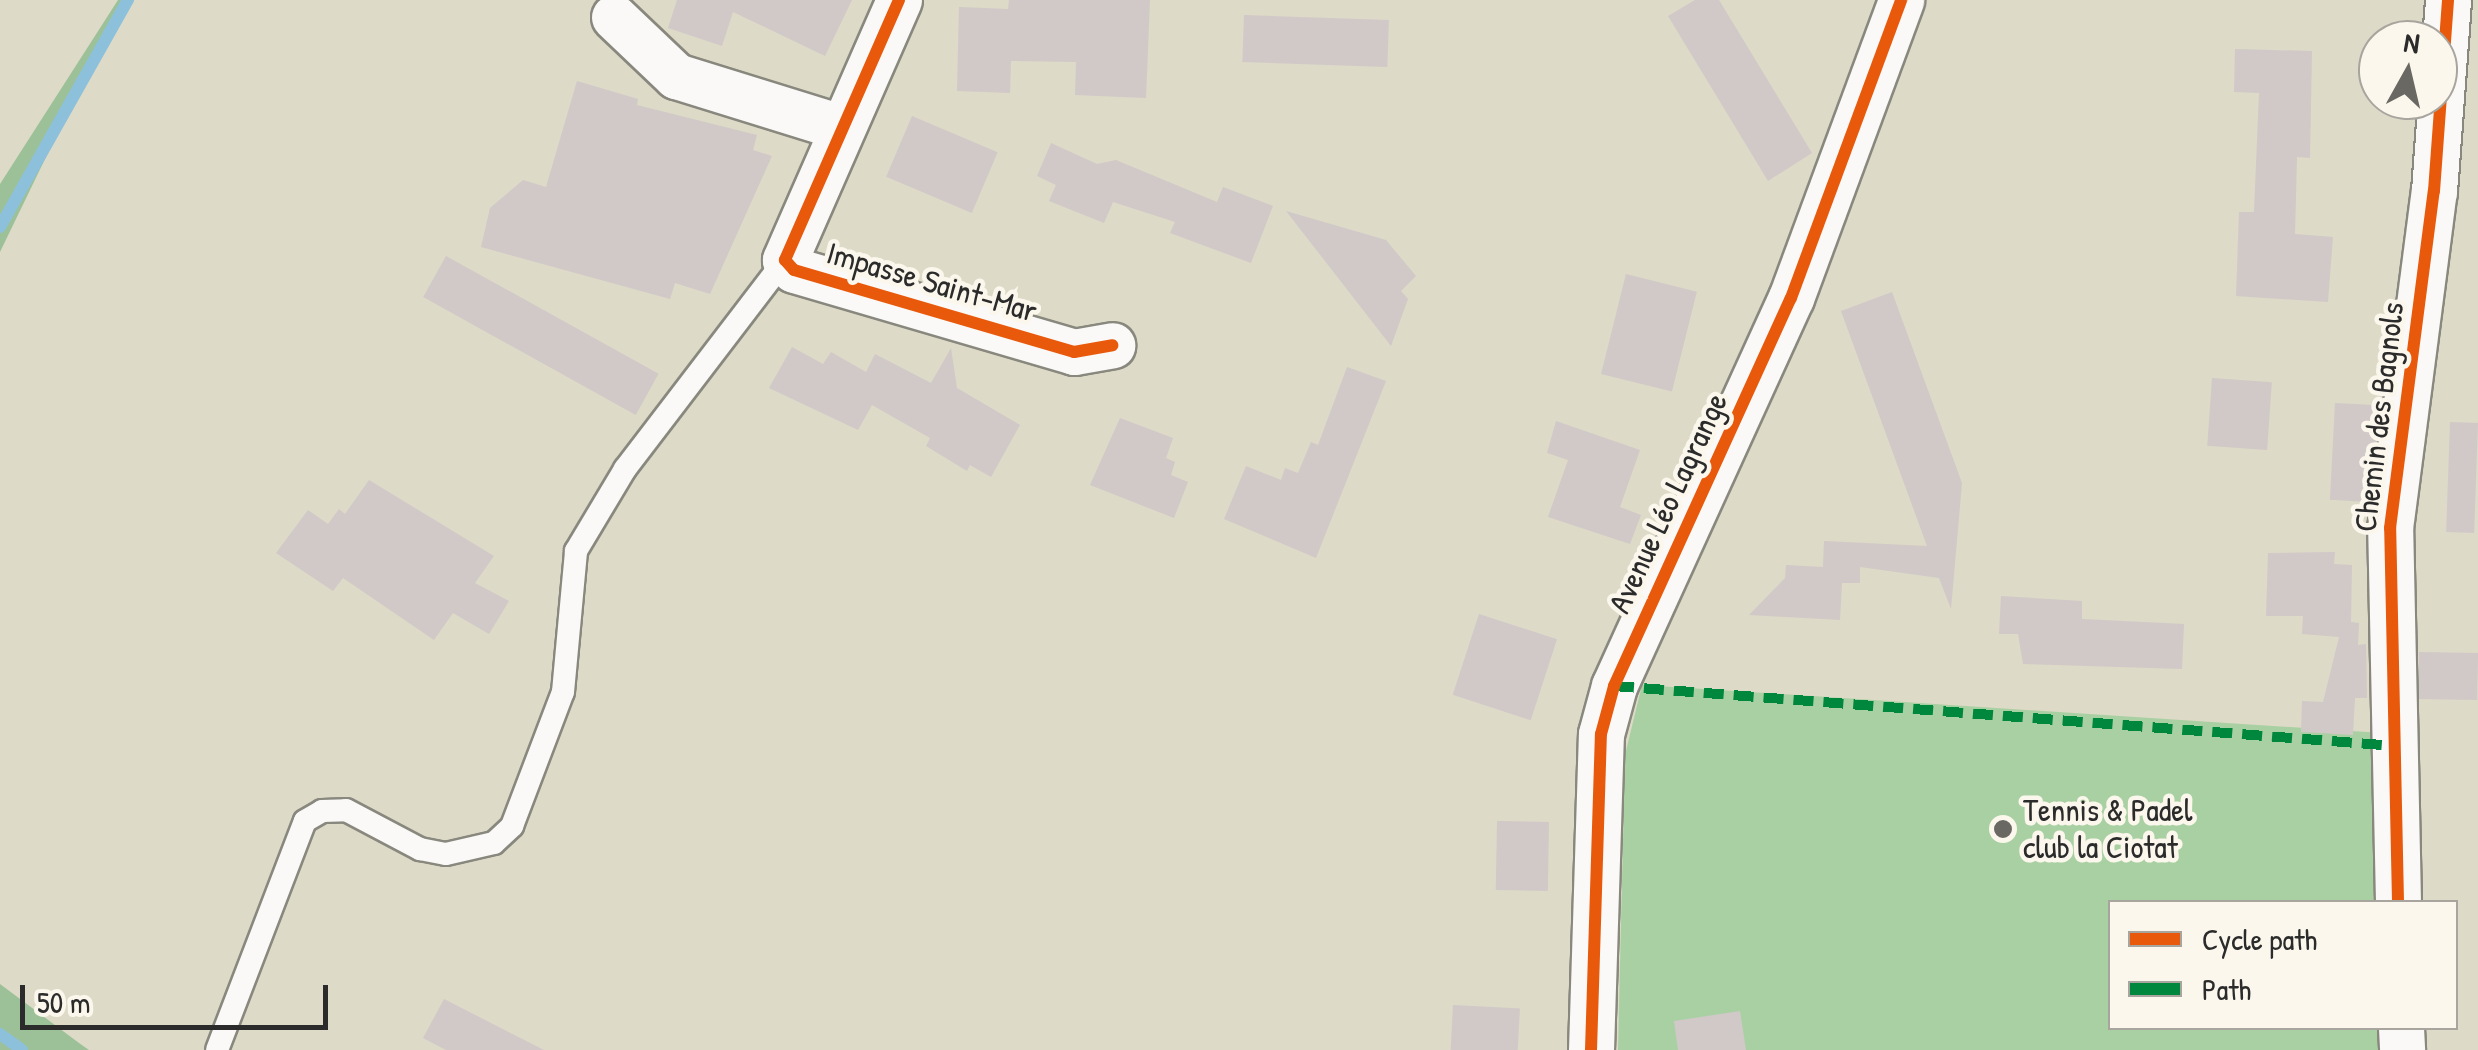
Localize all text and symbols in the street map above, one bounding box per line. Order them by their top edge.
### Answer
north arrow [2358,20,2458,120]
text: N [2402,22,2422,62]
street label: Impasse Saint-Mar [822,234,1042,330]
street label: Chemin des Bagnols [2346,300,2412,534]
street label: Avenue Léo Lagrange [1600,387,1736,619]
place label: Tennis & Padel club la Ciotat [2023,792,2192,867]
marker: Tennis & Padel club la Ciotat [1992,818,2014,840]
legend [2108,900,2458,1030]
text: Cycle path [2202,919,2317,959]
scale bar [25,965,332,1027]
text: Path [2202,969,2251,1009]
text: 50 m [37,982,90,1022]

